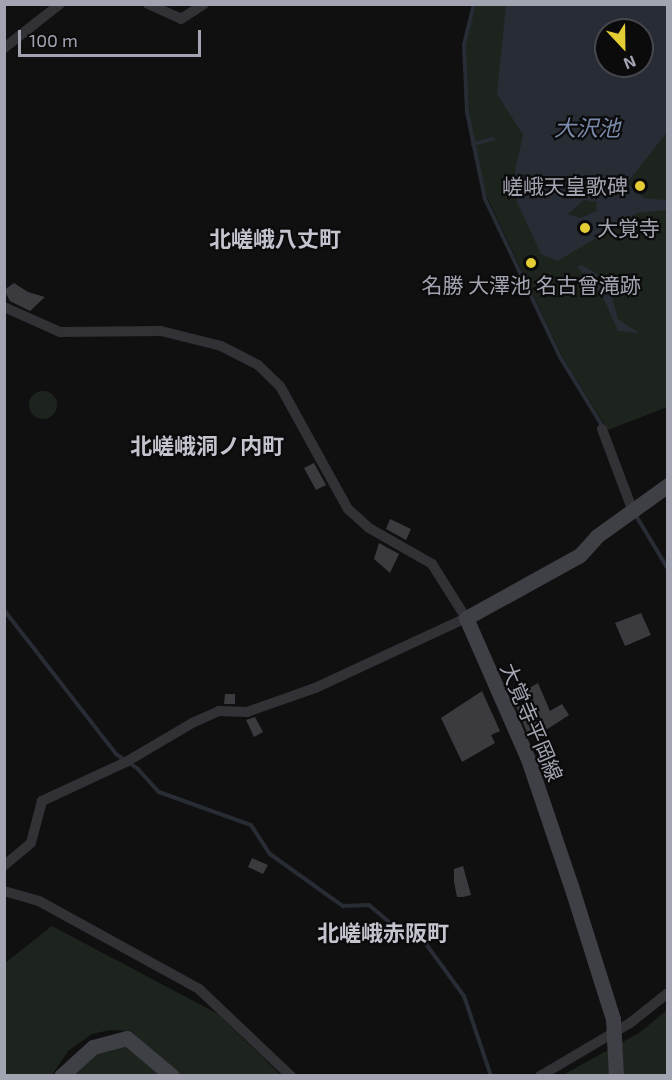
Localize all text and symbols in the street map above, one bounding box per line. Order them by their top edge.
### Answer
scale bar [21,18,204,56]
north arrow [594,18,654,78]
text: 100 m [29,29,78,51]
text: N [621,52,639,74]
water label: 大沢池 [554,115,620,141]
place label: 嵯峨天皇歌碑 [502,173,628,199]
marker: 嵯峨天皇歌碑 [633,179,647,193]
place label: 大覚寺 [597,215,660,241]
marker: 大覚寺 [578,221,592,235]
district label: 北嵯峨八丈町 [209,226,341,252]
marker: 名勝 大澤池 名古曾滝跡 [524,256,538,270]
place label: 名勝 大澤池 名古曾滝跡 [421,272,641,298]
district label: 北嵯峨洞ノ内町 [130,433,284,459]
street label: 大覚寺平岡線 [496,659,568,785]
district label: 北嵯峨赤阪町 [317,920,449,946]

